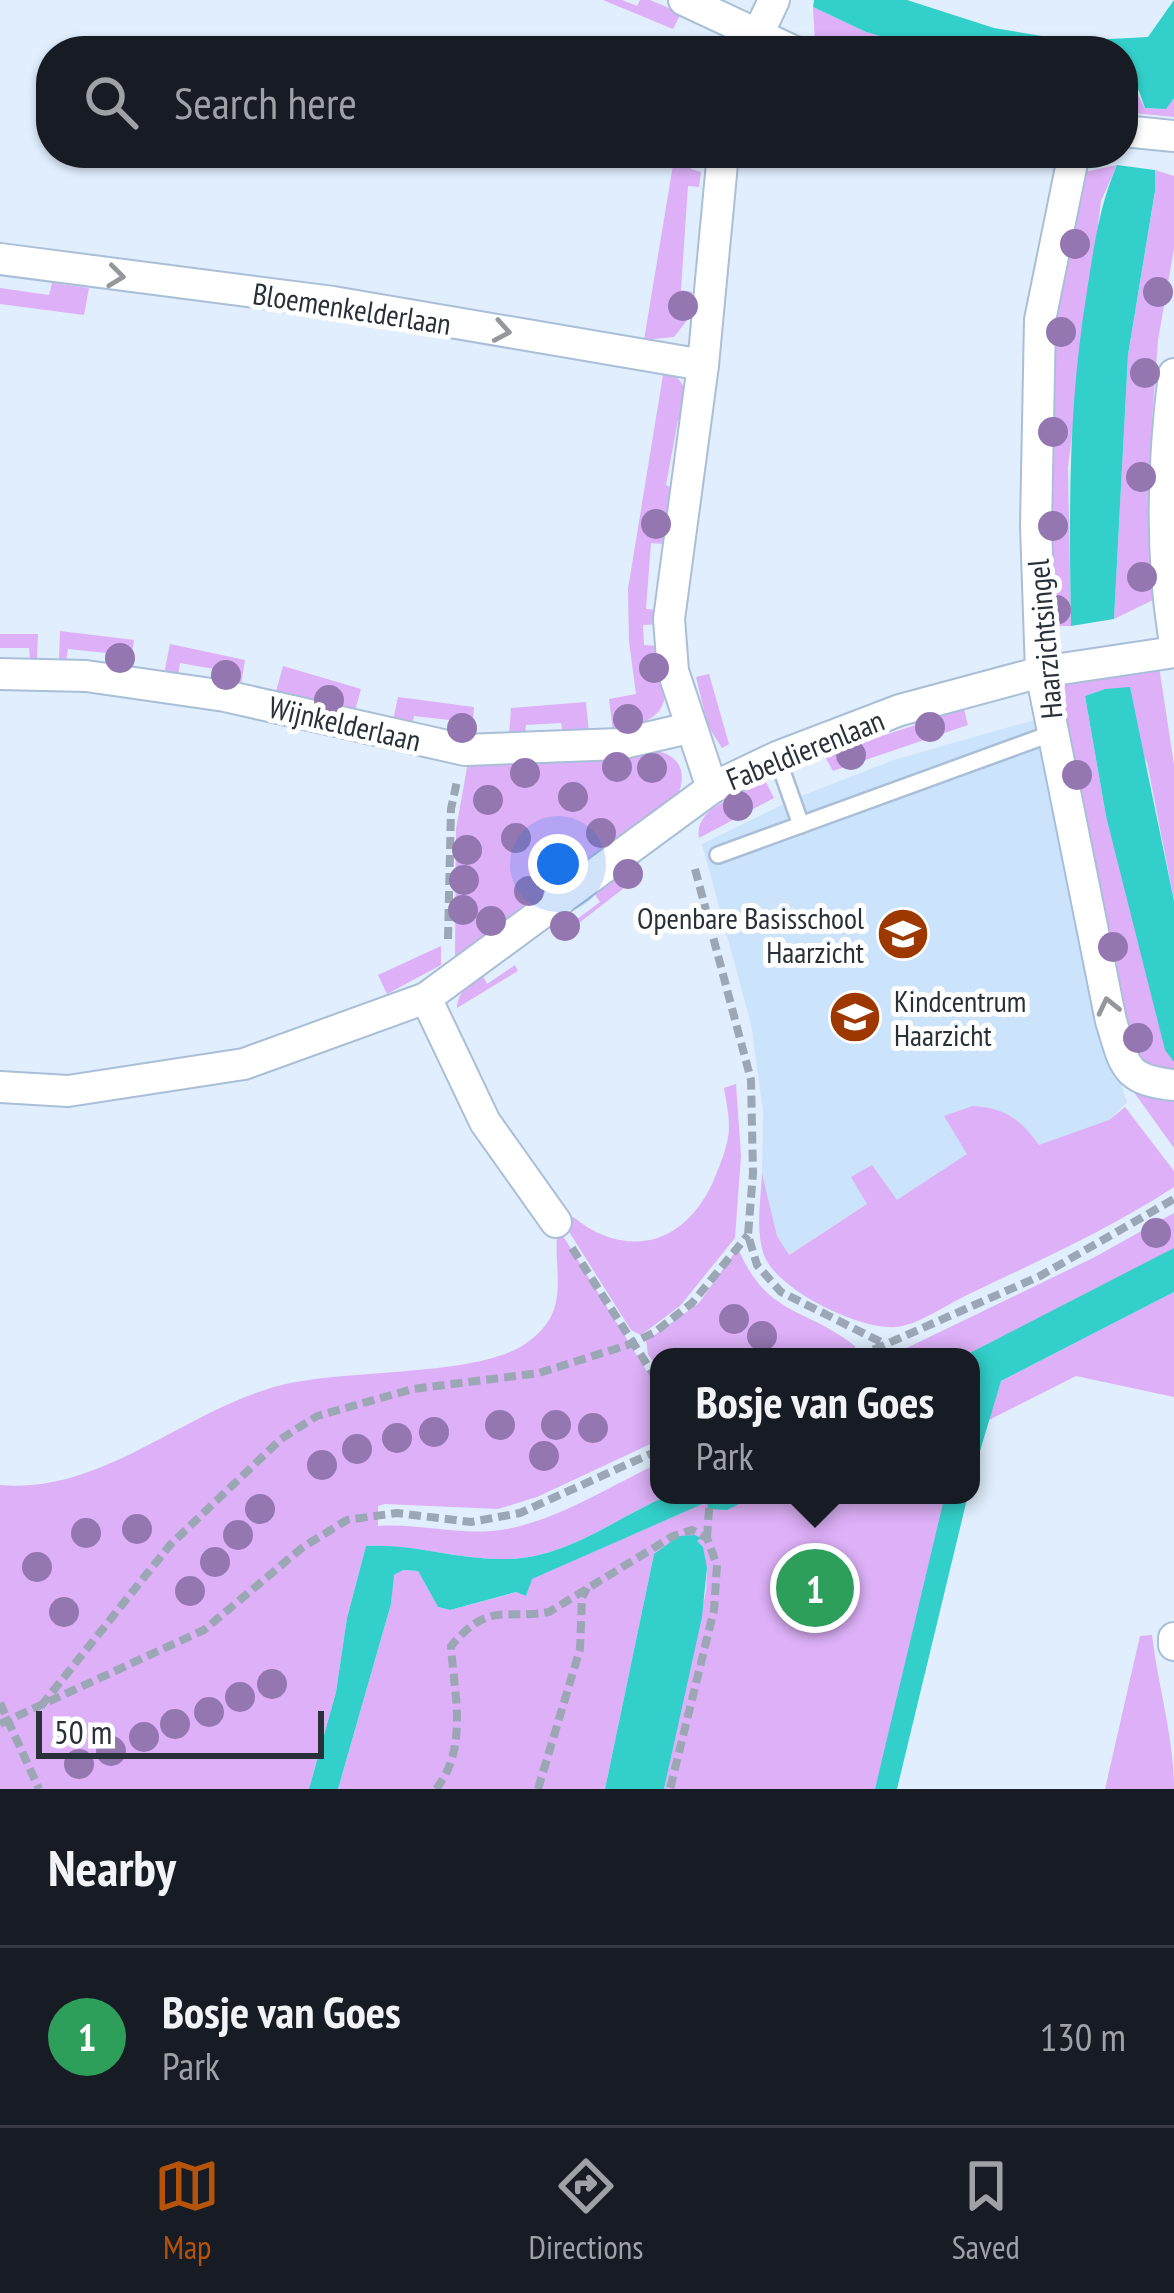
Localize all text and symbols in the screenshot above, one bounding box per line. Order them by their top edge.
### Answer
search box [36,36,1138,168]
icon: search [78,69,144,135]
text: Search here [174,73,357,131]
one-way arrow [106,262,126,288]
street label: Bloemenkelderlaan [250,273,454,343]
one-way arrow [492,317,512,342]
street label: Haarzichtsingel [1018,558,1070,720]
street label: Wijnkelderlaan [265,687,425,759]
street label: Fabeldierenlaan [720,700,890,798]
your location [528,834,588,894]
place label: Openbare Basisschool Haarzicht [637,898,865,971]
school or university icon: Openbare Basisschool Haarzicht [875,906,931,962]
place label: Kindcentrum Haarzicht [894,981,1026,1054]
school or university icon: Kindcentrum Haarzicht [827,989,883,1045]
one-way arrow [1097,997,1122,1017]
popup [650,1348,980,1504]
text: Bosje van Goes [696,1372,934,1430]
text: Park [696,1430,754,1481]
pin: 1 [776,1543,854,1633]
scale bar [36,1705,324,1758]
text: 50 m [54,1710,112,1753]
text: Nearby [48,1834,176,1900]
text: Bosje van Goes [162,1982,401,2040]
text: 1 [78,2011,96,2062]
text: 130 m [1040,2011,1126,2062]
text: Park [162,2040,220,2091]
tab: Map [154,2153,220,2268]
tab: Directions [529,2153,643,2268]
tab: Saved [952,2153,1020,2268]

